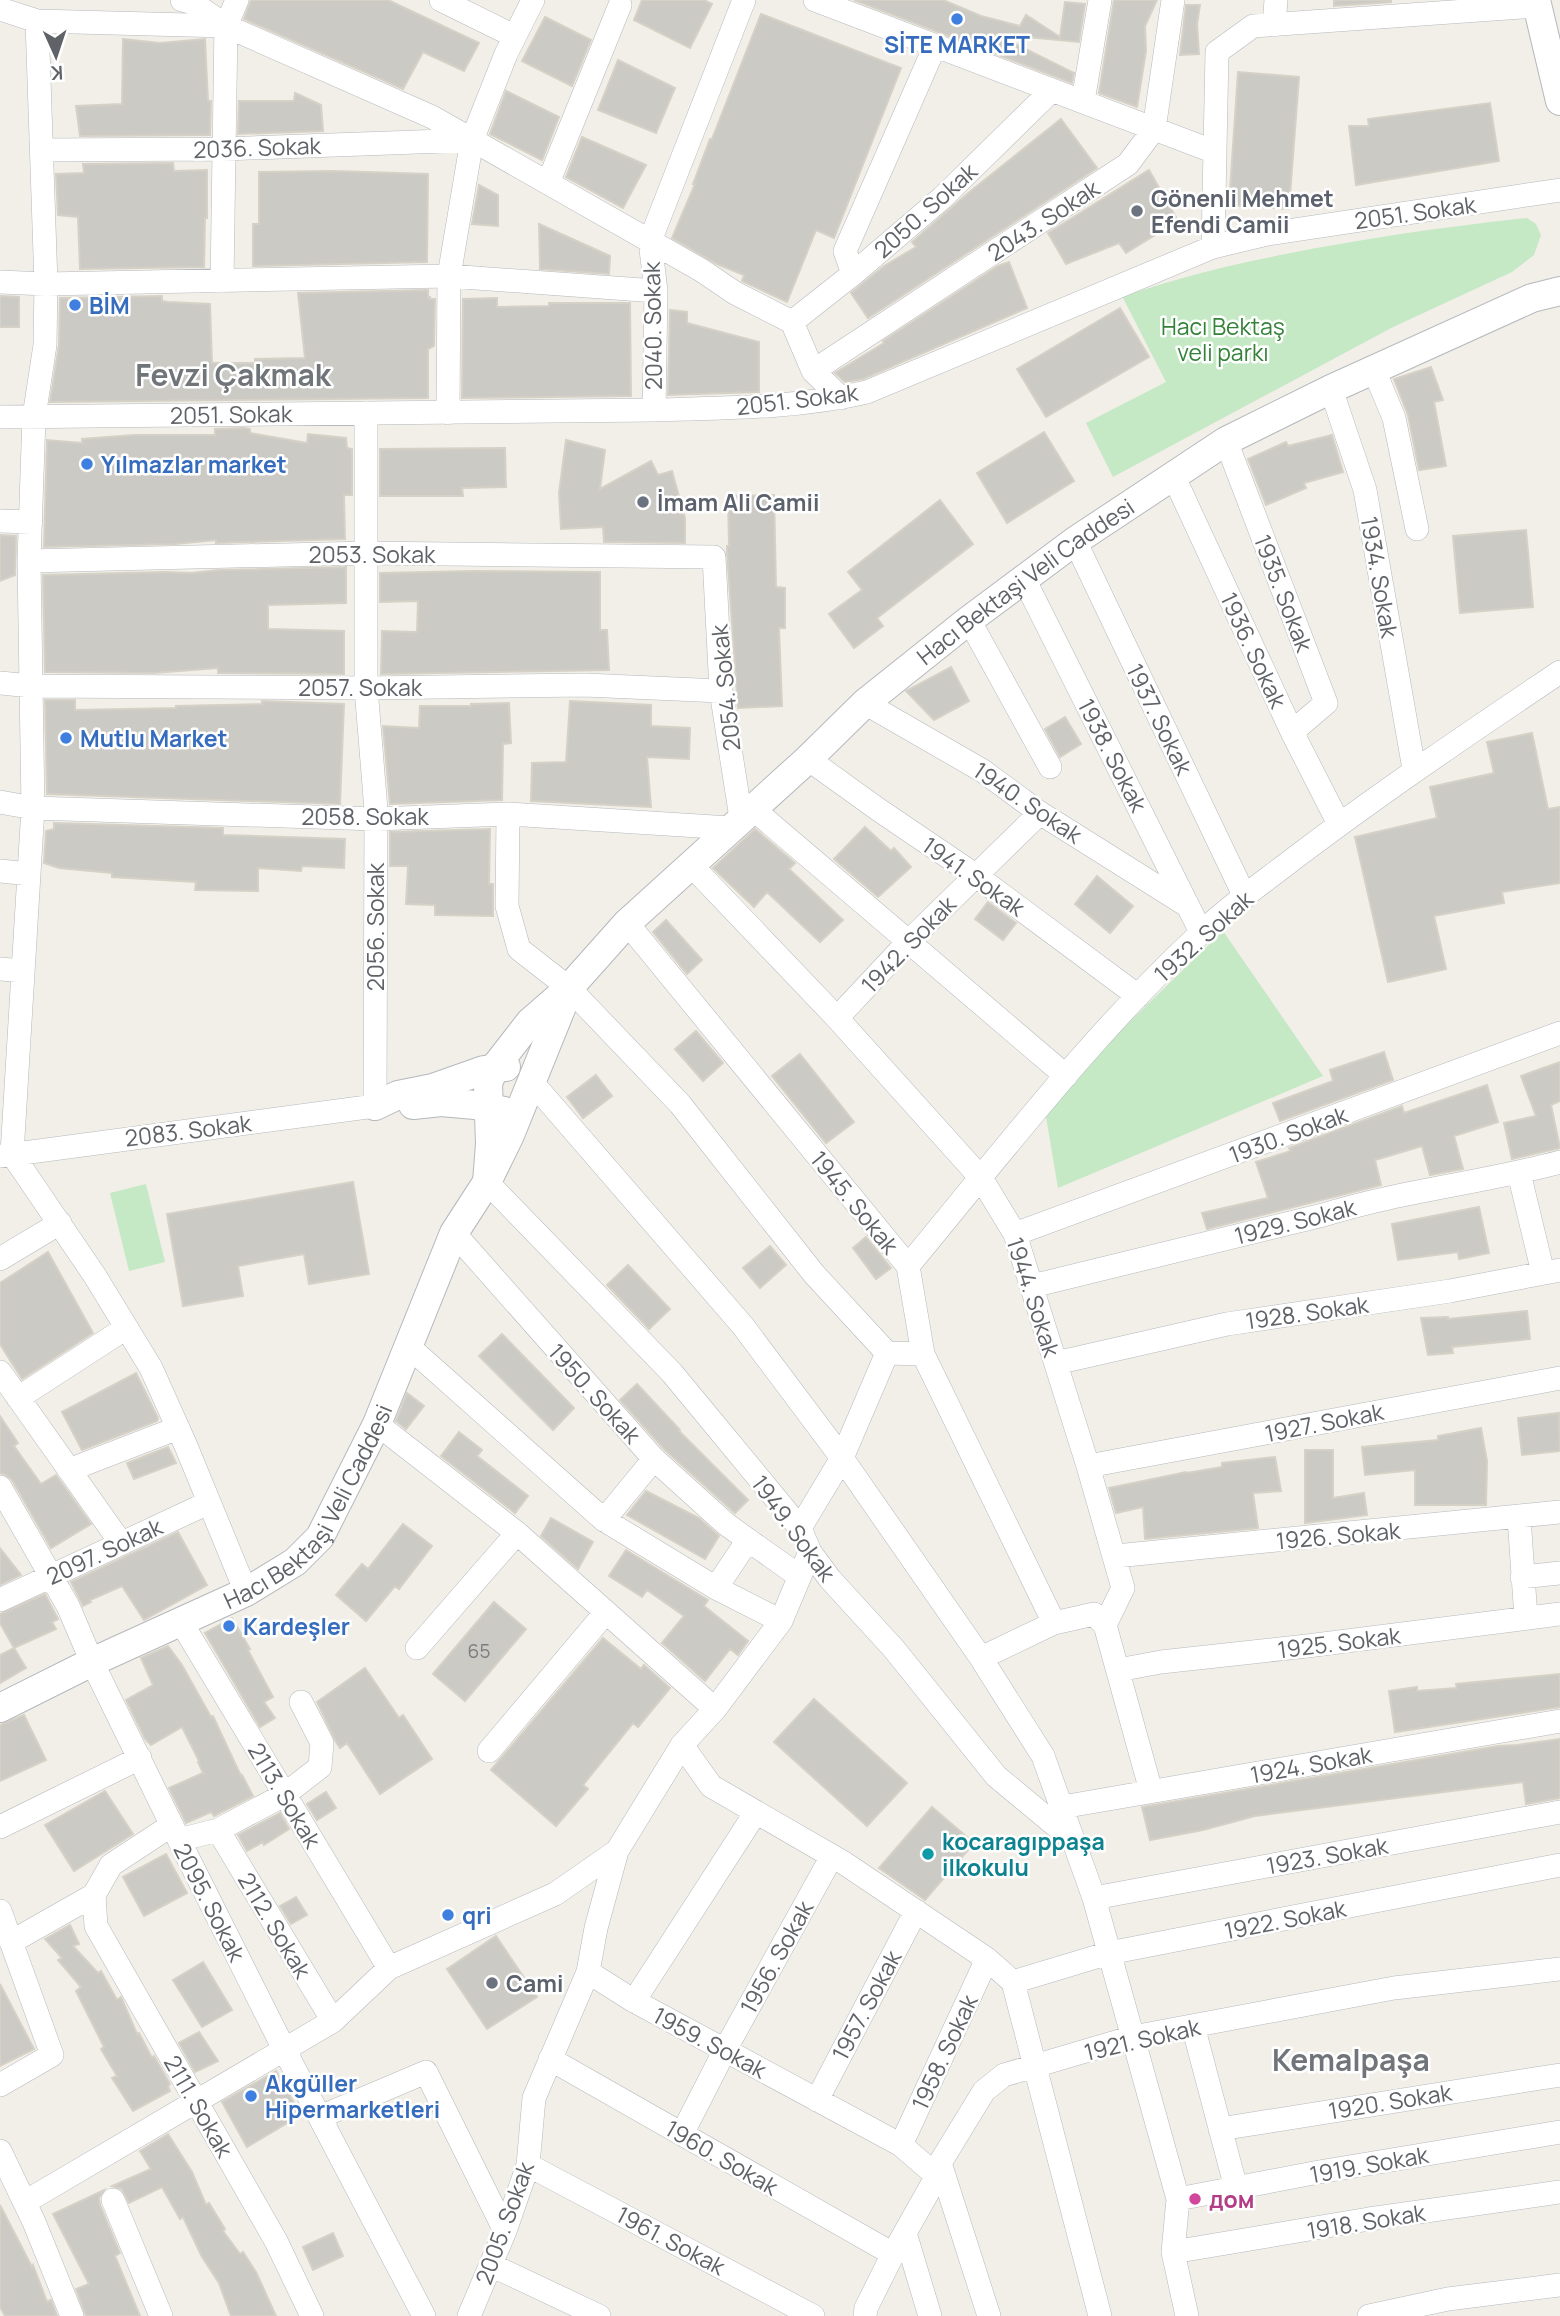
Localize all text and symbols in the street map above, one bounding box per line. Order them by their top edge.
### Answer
marker: SİTE MARKET [949,11,965,27]
north arrow [21,21,91,91]
place label: SİTE MARKET [884,28,1030,60]
text: K [49,60,64,86]
street label: 2036. Sokak [193,129,322,165]
street label: 2050. Sokak [867,155,984,265]
street label: 2043. Sokak [981,172,1106,268]
place label: Gönenli Mehmet Efendi Camii [1151,182,1334,240]
street label: 2051. Sokak [1352,188,1478,236]
marker: Gönenli Mehmet Efendi Camii [1129,203,1145,219]
street label: 2040. Sokak [635,261,669,391]
place label: BİM [89,289,130,321]
marker: BİM [67,297,83,313]
park label: Hacı Bektaş veli parkı [1161,310,1285,368]
district label: Fevzi Çakmak [135,354,332,395]
street label: 2051. Sokak [734,376,860,422]
street label: 2051. Sokak [170,397,293,431]
place label: Yılmazlar market [101,448,287,480]
marker: Yılmazlar market [79,456,95,472]
place label: İmam Ali Camii [657,486,819,518]
street label: Hacı Bektaşi Veli Caddesi [910,490,1140,672]
marker: İmam Ali Camii [635,494,651,510]
street label: 1934. Sokak [1354,514,1407,641]
street label: 1935. Sokak [1247,530,1321,657]
street label: 2053. Sokak [309,538,436,570]
street label: 1936. Sokak [1213,587,1295,714]
street label: 2054. Sokak [702,622,748,753]
street label: 1937. Sokak [1119,658,1201,780]
street label: 2057. Sokak [298,671,423,703]
street label: 1938. Sokak [1071,693,1155,818]
place label: Mutlu Market [80,722,228,754]
marker: Mutlu Market [58,730,74,746]
street label: 1940. Sokak [967,754,1089,850]
street label: 2058. Sokak [301,800,429,832]
street label: 1941. Sokak [916,829,1032,923]
street label: 2056. Sokak [359,862,391,991]
street label: 1932. Sokak [1147,883,1260,989]
street label: 1942. Sokak [854,888,963,1000]
street label: 1930. Sokak [1224,1098,1352,1170]
street label: 2083. Sokak [123,1106,254,1154]
street label: 1945. Sokak [804,1144,907,1261]
street label: 1929. Sokak [1231,1190,1360,1252]
street label: 1944. Sokak [1000,1233,1069,1361]
street label: 1928. Sokak [1244,1287,1371,1336]
street label: 1950. Sokak [541,1336,649,1450]
street label: 1927. Sokak [1262,1395,1387,1449]
street label: Hacı Bektaşi Veli Caddesi [218,1400,399,1616]
street label: 1949. Sokak [745,1468,844,1588]
street label: 2097. Sokak [41,1510,168,1592]
street label: 1926. Sokak [1275,1514,1402,1556]
place label: Kardeşler [243,1610,350,1642]
marker: Kardeşler [221,1618,237,1634]
street label: 1925. Sokak [1276,1619,1403,1665]
house number: 65 [468,1638,490,1664]
street label: 2113. Sokak [241,1736,329,1854]
street label: 1924. Sokak [1248,1737,1375,1790]
place label: kocaragıppaşa ilkokulu [942,1825,1105,1883]
street label: 1923. Sokak [1264,1828,1391,1881]
street label: 2095. Sokak [167,1837,254,1967]
marker: kocaragıppaşa ilkokulu [920,1846,936,1862]
street label: 2112. Sokak [231,1866,319,1984]
street label: 1922. Sokak [1221,1891,1349,1946]
street label: 1956. Sokak [732,1894,820,2019]
place label: qri [462,1899,492,1931]
marker: qri [440,1907,456,1923]
street label: 1957. Sokak [824,1944,909,2066]
place label: Cami [506,1967,563,1999]
marker: Cami [484,1975,500,1991]
street label: 1958. Sokak [903,1989,985,2115]
street label: 1959. Sokak [648,1999,773,2086]
street label: 1921. Sokak [1081,2010,1204,2068]
district label: Kemalpaşa [1272,2039,1430,2080]
street label: 2111. Sokak [157,2049,241,2163]
place label: Akgüller Hipermarketleri [265,2067,440,2125]
street label: 1920. Sokak [1326,2075,1454,2127]
marker: Akgüller Hipermarketleri [243,2088,259,2104]
street label: 1960. Sokak [660,2112,785,2202]
street label: 1919. Sokak [1307,2138,1431,2190]
street label: 2005. Sokak [467,2157,541,2289]
place label: дом [1209,2183,1254,2215]
marker: дом [1187,2191,1203,2207]
street label: 1918. Sokak [1305,2196,1428,2246]
street label: 1961. Sokak [611,2198,732,2282]

